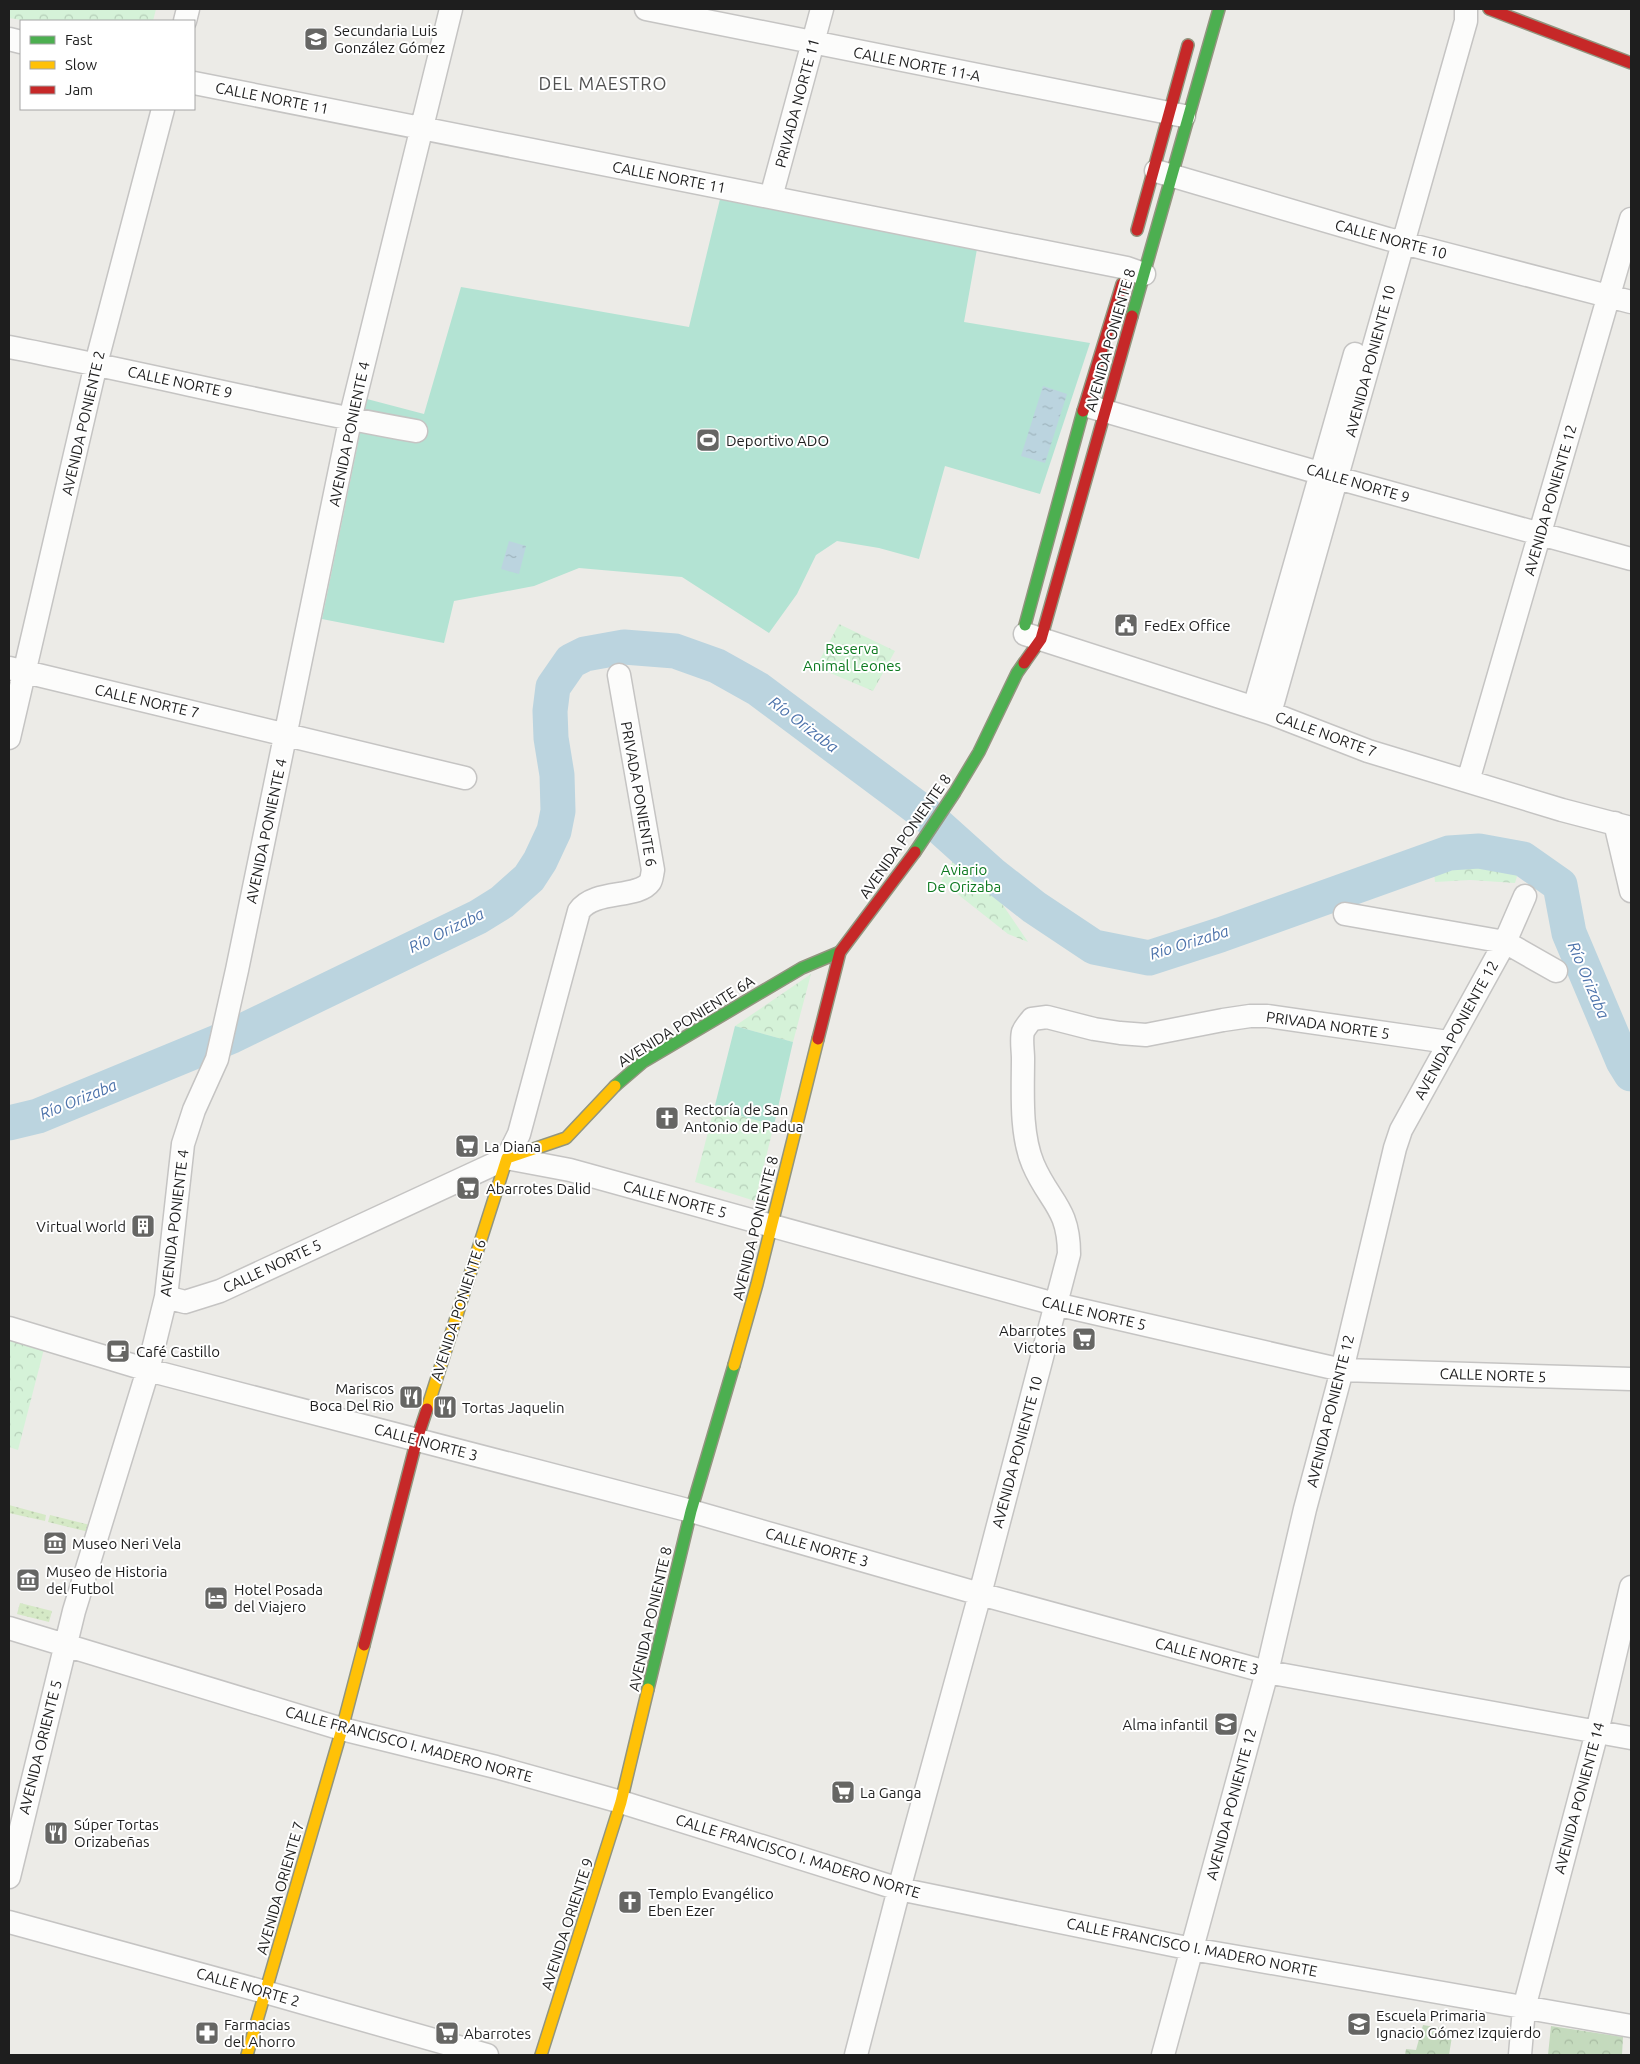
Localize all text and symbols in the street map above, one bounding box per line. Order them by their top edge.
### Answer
legend [20,20,195,110]
place label: Secundaria Luis González Gómez [334,22,445,56]
school or university icon: Secundaria Luis González Gómez [303,26,329,52]
text: Fast [65,31,93,48]
street label: PRIVADA NORTE 11 [772,37,822,169]
street label: CALLE NORTE 11-A [852,43,982,85]
text: Slow [65,56,98,73]
district label: DEL MAESTRO [538,73,668,93]
street label: CALLE NORTE 11 [214,79,330,117]
text: Jam [65,81,93,98]
street label: CALLE NORTE 11 [611,158,727,196]
street label: CALLE NORTE 10 [1333,216,1449,262]
street label: AVENIDA PONIENTE 8 [1081,267,1139,413]
street label: AVENIDA PONIENTE 10 [1342,283,1398,439]
street label: AVENIDA PONIENTE 2 [58,349,108,497]
street label: AVENIDA PONIENTE 4 [325,360,373,508]
street label: CALLE NORTE 9 [126,363,234,401]
street label: AVENIDA PONIENTE 12 [1520,422,1580,578]
sports icon: Deportivo ADO [695,427,721,453]
place label: Deportivo ADO [726,432,829,449]
street label: CALLE NORTE 9 [1304,460,1412,506]
public building icon: FedEx Office [1113,612,1139,638]
place label: FedEx Office [1144,617,1230,634]
park label: Reserva Animal Leones [803,640,901,674]
street label: CALLE NORTE 7 [93,681,201,721]
water label: Río Orizaba [766,692,842,756]
street label: CALLE NORTE 7 [1273,708,1379,760]
street label: PRIVADA PONIENTE 6 [618,720,660,868]
street label: AVENIDA PONIENTE 4 [242,757,290,905]
street label: AVENIDA PONIENTE 8 [856,770,954,902]
park label: Aviario De Orizaba [927,861,1001,895]
water label: Río Orizaba [405,904,487,956]
water label: Río Orizaba [1147,921,1231,963]
water label: Río Orizaba [1565,939,1613,1021]
street label: AVENIDA PONIENTE 12 [1411,957,1501,1103]
street label: AVENIDA PONIENTE 6A [615,972,758,1070]
street label: PRIVADA NORTE 5 [1265,1008,1391,1042]
water label: Río Orizaba [37,1075,120,1123]
place label: Rectoría de San Antonio de Padua [684,1101,803,1135]
church icon: Rectoría de San Antonio de Padua [654,1105,680,1131]
supermarket icon: La Diana [454,1133,480,1159]
place label: La Diana [484,1138,541,1155]
street label: AVENIDA PONIENTE 4 [157,1149,191,1297]
street label: AVENIDA PONIENTE 8 [729,1154,781,1302]
supermarket icon: Abarrotes Dalid [455,1175,481,1201]
street label: CALLE NORTE 5 [621,1177,729,1221]
place label: Abarrotes Dalid [486,1180,591,1197]
building icon: Virtual World [130,1213,156,1239]
place label: Virtual World [36,1218,126,1235]
street label: CALLE NORTE 5 [220,1236,324,1296]
street label: AVENIDA PONIENTE 6 [427,1237,489,1383]
street label: CALLE NORTE 5 [1040,1293,1148,1333]
place label: Abarrotes Victoria [999,1322,1066,1356]
supermarket icon: Abarrotes Victoria [1071,1326,1097,1352]
street label: AVENIDA PONIENTE 12 [1303,1333,1357,1489]
cafe icon: Café Castillo [105,1338,131,1364]
place label: Café Castillo [136,1343,220,1360]
street label: CALLE NORTE 5 [1439,1365,1547,1385]
street label: AVENIDA PONIENTE 10 [989,1374,1045,1530]
place label: Mariscos Boca Del Rio [310,1380,394,1414]
restaurant icon: Mariscos Boca Del Rio [398,1384,424,1410]
restaurant icon: Tortas Jaquelin [432,1394,458,1420]
place label: Tortas Jaquelin [462,1399,564,1416]
street label: CALLE NORTE 3 [372,1420,480,1464]
street label: CALLE NORTE 3 [763,1524,871,1570]
museum icon: Museo Neri Vela [42,1530,68,1556]
place label: Museo Neri Vela [72,1535,181,1552]
street label: AVENIDA PONIENTE 8 [625,1545,675,1693]
place label: Museo de Historia del Futbol [46,1563,167,1597]
museum icon: Museo de Historia del Futbol [15,1567,41,1593]
place label: Hotel Posada del Viajero [234,1581,323,1615]
hotel icon: Hotel Posada del Viajero [203,1585,229,1611]
street label: CALLE NORTE 3 [1153,1634,1261,1678]
street label: AVENIDA ORIENTE 5 [15,1678,65,1816]
street label: CALLE FRANCISCO I. MADERO NORTE [284,1703,534,1785]
school or university icon: Alma infantil [1213,1711,1239,1737]
place label: Alma infantil [1123,1716,1208,1733]
street label: AVENIDA PONIENTE 14 [1551,1720,1607,1876]
street label: AVENIDA PONIENTE 12 [1203,1726,1259,1882]
supermarket icon: La Ganga [830,1779,856,1805]
place label: La Ganga [860,1784,921,1801]
street label: CALLE FRANCISCO I. MADERO NORTE [674,1811,922,1901]
place label: Súper Tortas Orizabeñas [74,1816,159,1850]
street label: AVENIDA ORIENTE 7 [253,1819,307,1957]
restaurant icon: Súper Tortas Orizabeñas [43,1820,69,1846]
street label: AVENIDA ORIENTE 9 [538,1856,596,1992]
place label: Templo Evangélico Eben Ezer [648,1885,774,1919]
church icon: Templo Evangélico Eben Ezer [617,1889,643,1915]
street label: CALLE FRANCISCO I. MADERO NORTE [1065,1914,1319,1980]
street label: CALLE NORTE 2 [194,1964,302,2010]
place label: Escuela Primaria Ignacio Gómez Izquierdo [1376,2007,1541,2041]
school or university icon: Escuela Primaria Ignacio Gómez Izquierdo [1346,2011,1372,2037]
place label: Farmacias del Ahorro [224,2016,296,2050]
pharmacy icon: Farmacias del Ahorro [194,2020,220,2046]
supermarket icon: Abarrotes [434,2020,460,2046]
place label: Abarrotes [464,2025,531,2042]

